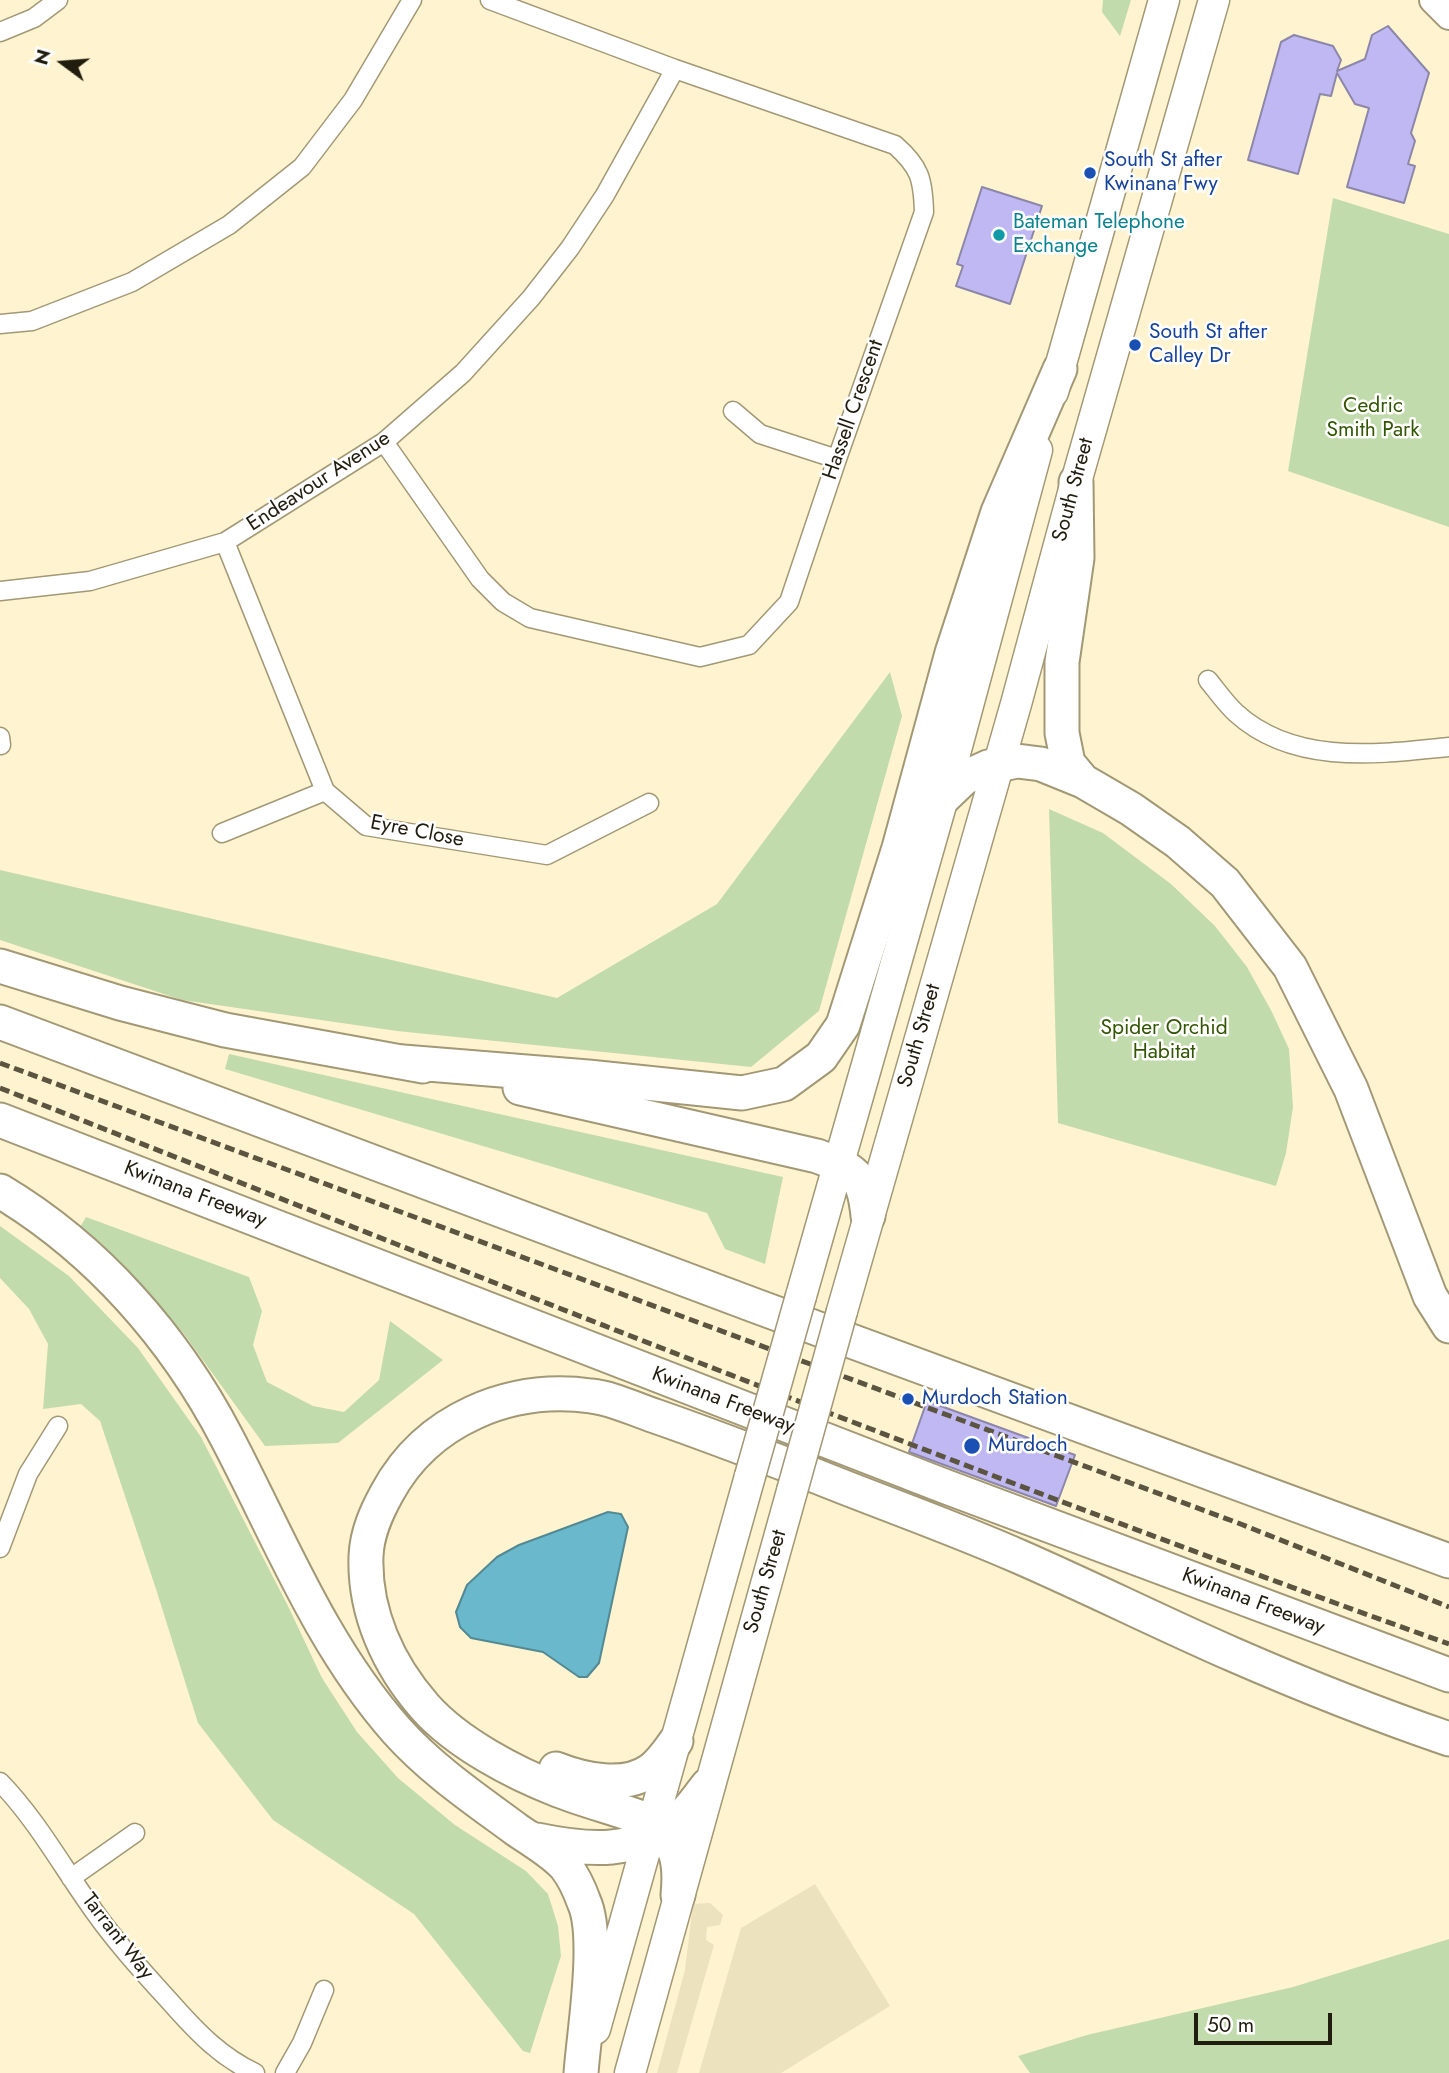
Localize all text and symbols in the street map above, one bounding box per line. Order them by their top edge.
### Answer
north arrow [28,28,98,98]
text: N [27,46,57,68]
place label: South St after Kwinana Fwy [1104,148,1222,198]
marker: South St after Kwinana Fwy [1082,165,1098,181]
place label: Bateman Telephone Exchange [1013,210,1185,260]
marker: Bateman Telephone Exchange [991,227,1007,243]
place label: South St after Calley Dr [1149,320,1267,370]
street label: Hassell Crescent [818,337,890,483]
marker: South St after Calley Dr [1127,337,1143,353]
park label: Cedric Smith Park [1326,394,1420,444]
street label: Endeavour Avenue [243,426,395,538]
street label: South Street [1048,435,1100,545]
street label: Eyre Close [368,811,466,853]
street label: South Street [893,981,947,1091]
park label: Spider Orchid Habitat [1100,1016,1228,1066]
street label: Kwinana Freeway [120,1156,270,1234]
street label: Kwinana Freeway [648,1362,798,1440]
place label: Murdoch Station [922,1386,1068,1412]
marker: Murdoch Station [900,1391,916,1407]
place label: Murdoch [988,1433,1068,1459]
marker: Murdoch [962,1436,982,1456]
street label: South Street [739,1527,793,1637]
street label: Kwinana Freeway [1178,1563,1328,1641]
street label: Tarrant Way [75,1889,159,1985]
scale bar [1197,2000,1335,2044]
text: 50 m [1207,2010,1254,2040]

